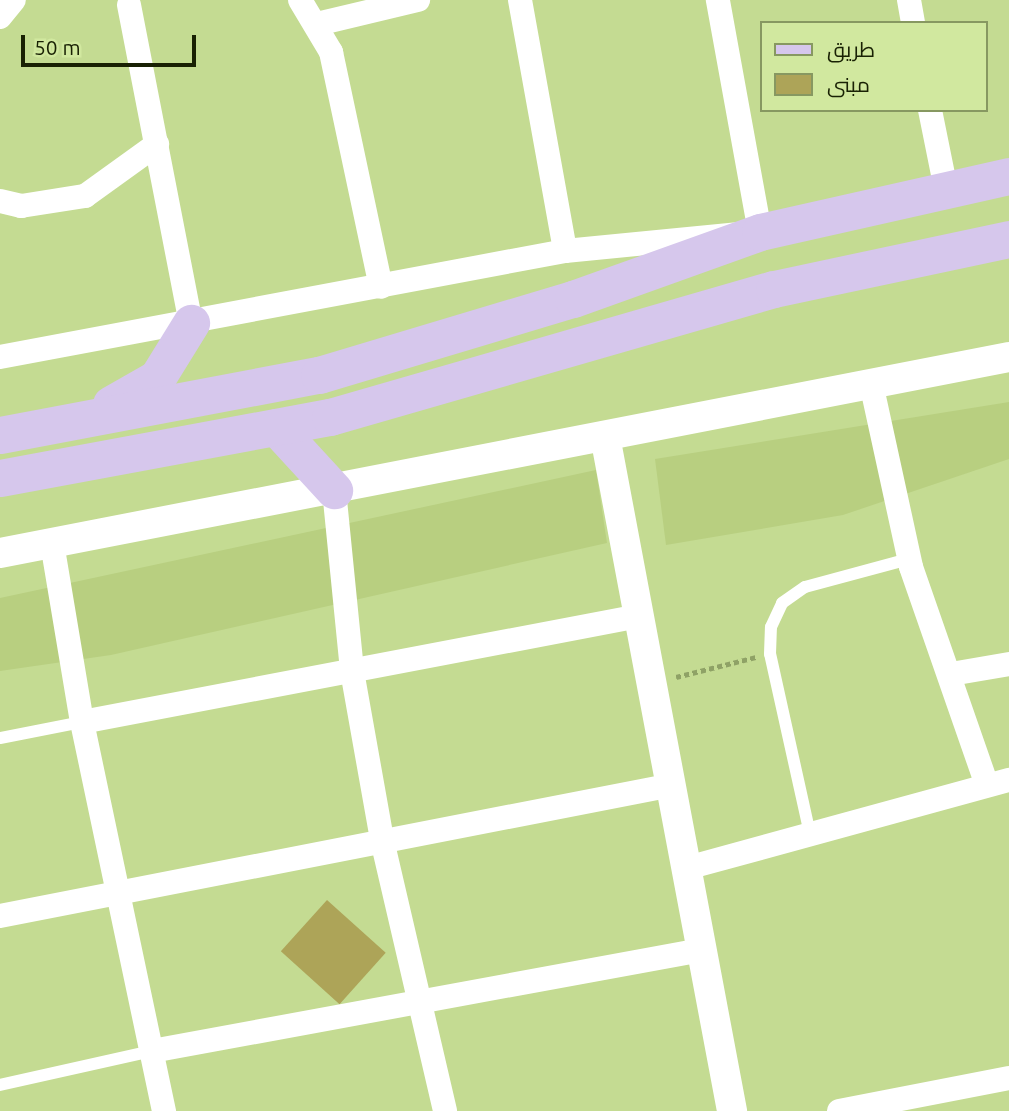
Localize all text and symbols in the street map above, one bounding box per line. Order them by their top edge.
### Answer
scale bar [24,21,200,65]
legend [760,21,988,112]
text: 50 m [34,35,81,59]
text: طريق [827,37,875,61]
text: مبنى [827,72,870,96]

